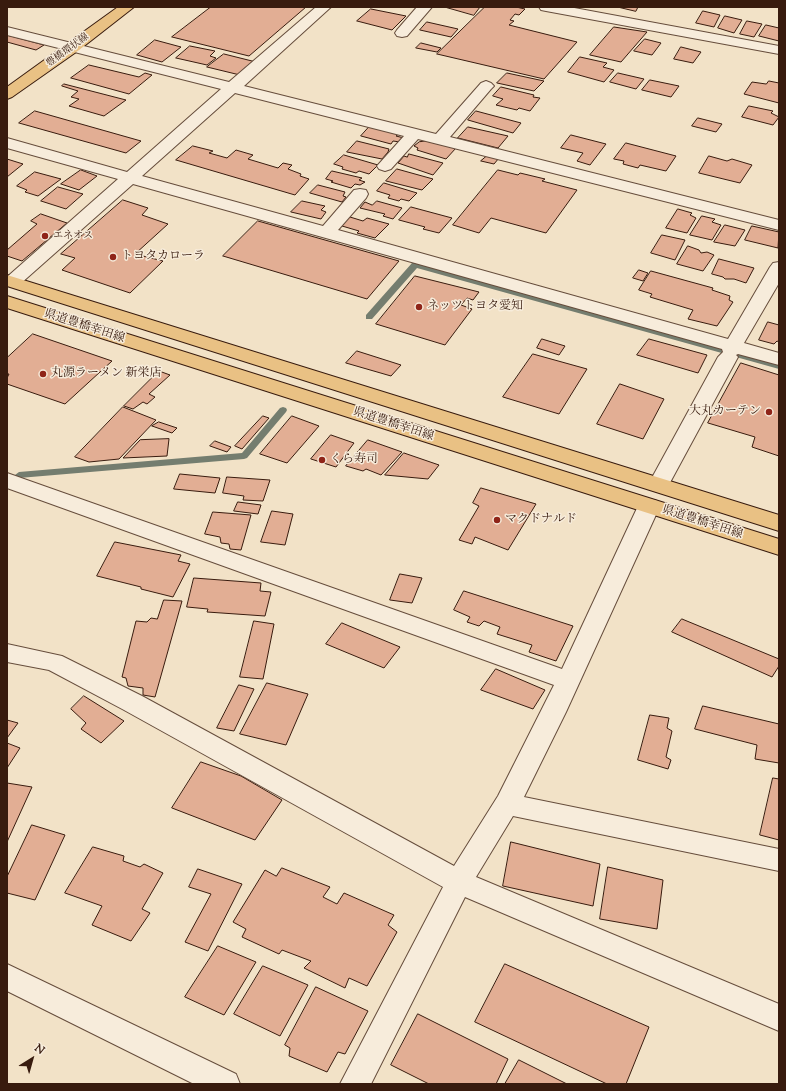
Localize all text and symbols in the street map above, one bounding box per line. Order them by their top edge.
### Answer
street label: 豊橋環状線 [44,31,92,71]
place label: エネオス [53,230,93,242]
marker: エネオス [40,231,50,241]
place label: トヨタカローラ [121,250,205,264]
marker: トヨタカローラ [108,252,118,262]
place label: ネッツトヨタ愛知 [427,300,523,314]
marker: ネッツトヨタ愛知 [414,302,424,312]
street label: 県道豊橋幸田線 [42,307,126,347]
place label: 丸源ラーメン 新栄店 [51,367,162,381]
marker: 丸源ラーメン 新栄店 [38,369,48,379]
street label: 県道豊橋幸田線 [351,405,435,445]
place label: 大丸カーテン [689,405,761,419]
marker: 大丸カーテン [764,407,774,417]
place label: くら寿司 [330,453,378,467]
marker: くら寿司 [317,455,327,465]
street label: 県道豊橋幸田線 [660,503,744,543]
place label: マクドナルド [505,513,577,527]
marker: マクドナルド [492,515,502,525]
north arrow [12,1039,52,1079]
text: N [31,1040,48,1058]

